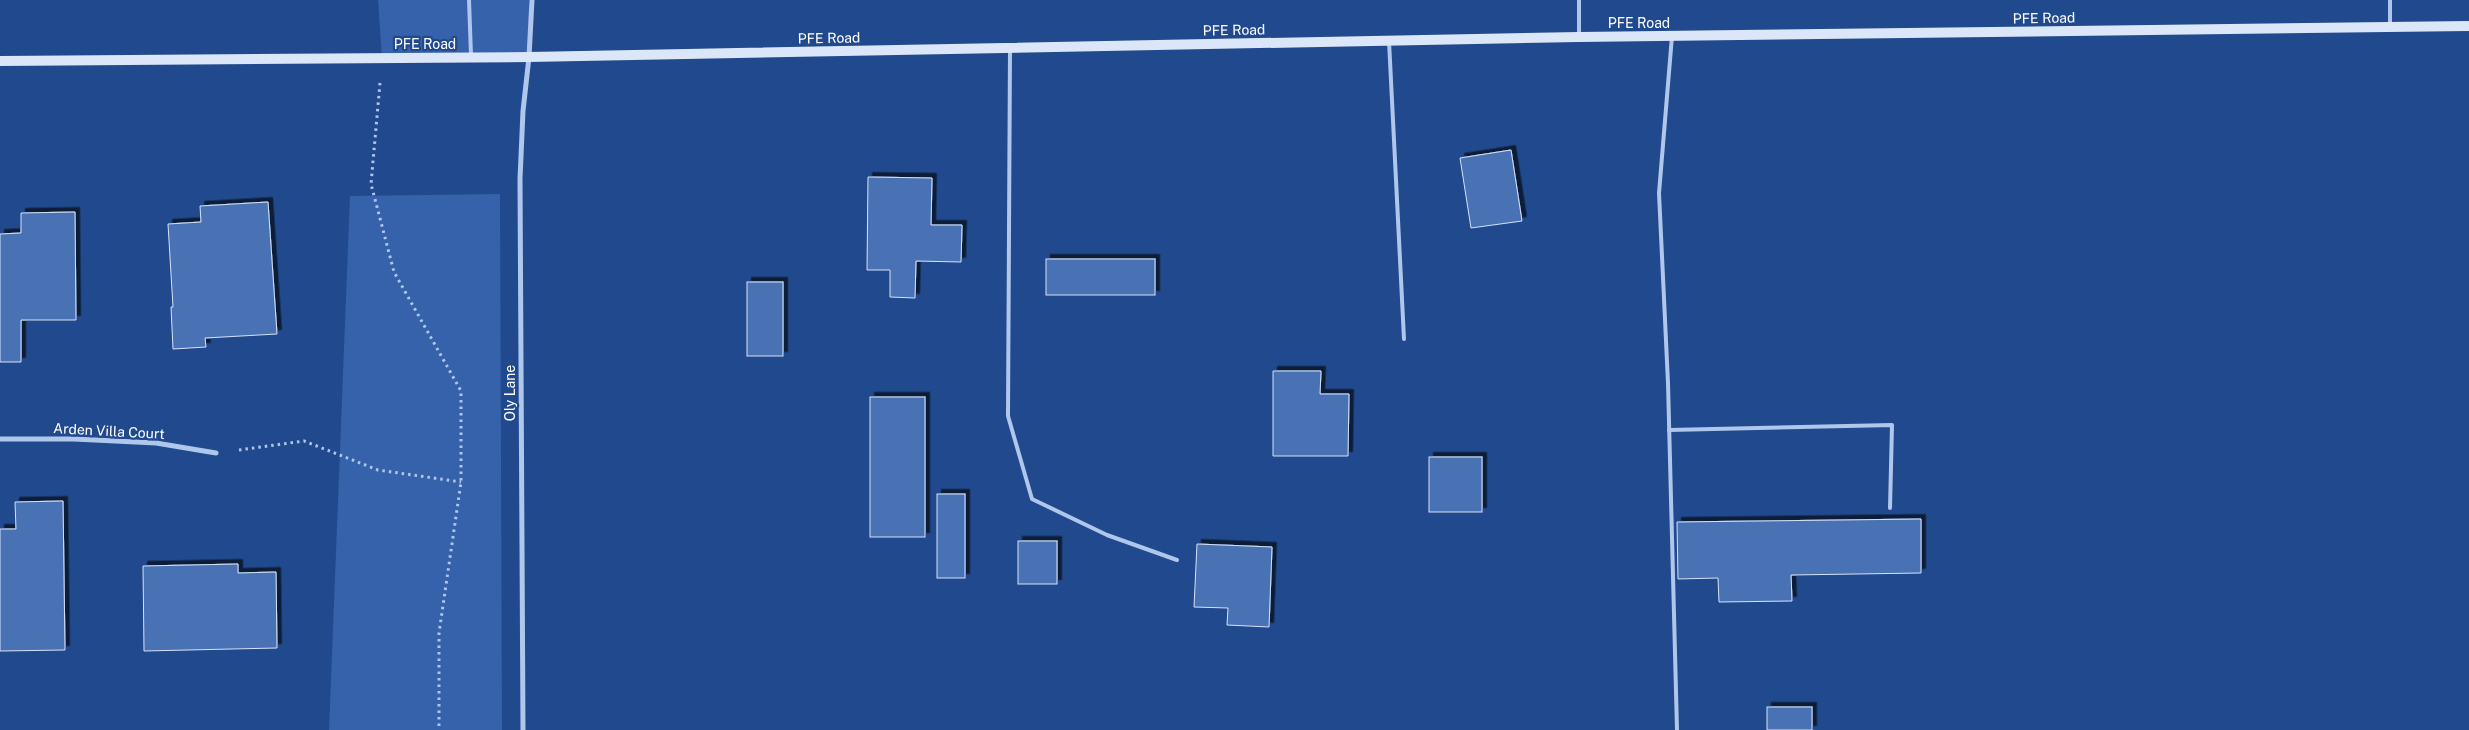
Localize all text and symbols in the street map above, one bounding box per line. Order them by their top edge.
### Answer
street label: PFE Road [2013,9,2075,27]
street label: PFE Road [1608,15,1670,31]
street label: PFE Road [1203,21,1265,39]
street label: PFE Road [798,29,860,47]
street label: PFE Road [394,36,456,52]
street label: Oly Lane [502,365,518,421]
street label: Arden Villa Court [53,420,165,442]

